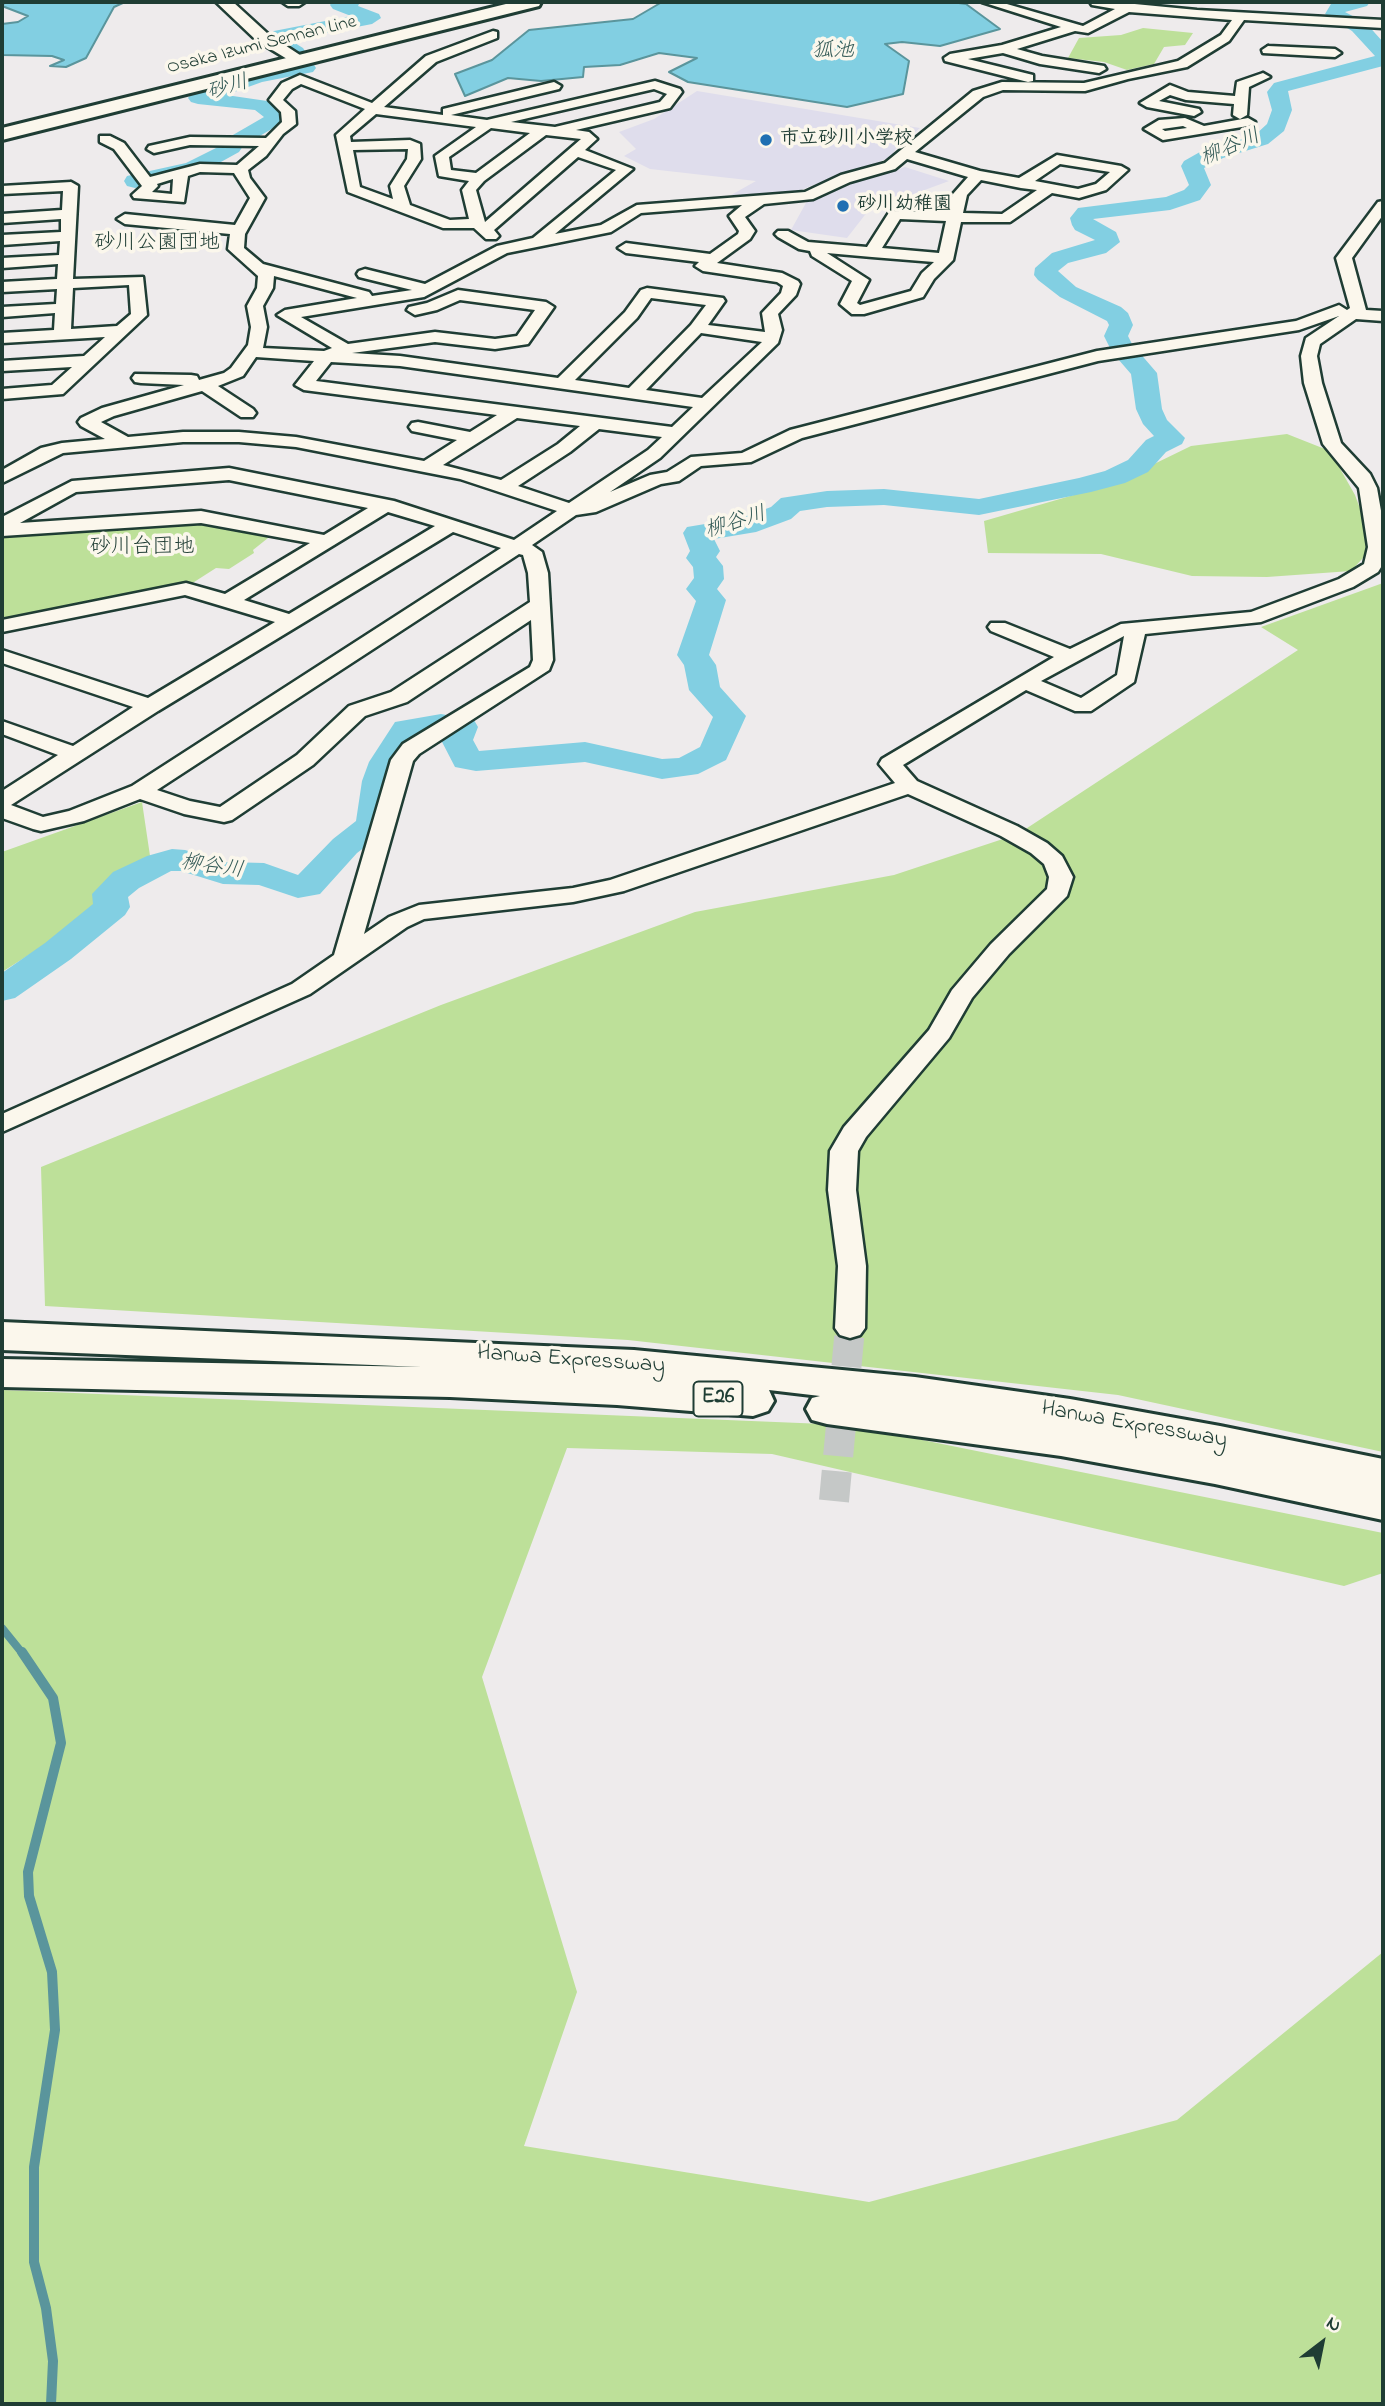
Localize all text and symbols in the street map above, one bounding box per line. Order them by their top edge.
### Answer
street label: Osaka Izumi Sennan Line [165,11,359,81]
water label: 狐池 [812,40,854,66]
water label: 砂川 [204,71,252,107]
water label: 柳谷川 [1197,125,1265,173]
place label: 市立砂川小学校 [780,129,913,151]
marker: 市立砂川小学校 [758,132,774,148]
place label: 砂川幼稚園 [857,195,952,217]
marker: 砂川幼稚園 [835,198,851,214]
district label: 砂川公園団地 [94,232,220,258]
water label: 柳谷川 [702,503,770,545]
district label: 砂川台団地 [90,536,194,562]
water label: 柳谷川 [179,851,245,885]
street label: Hanwa Expressway [476,1341,666,1381]
road number: E26 [694,1382,742,1416]
street label: Hanwa Expressway [1039,1396,1229,1456]
north arrow [1287,2308,1357,2378]
text: N [1321,2310,1346,2340]

